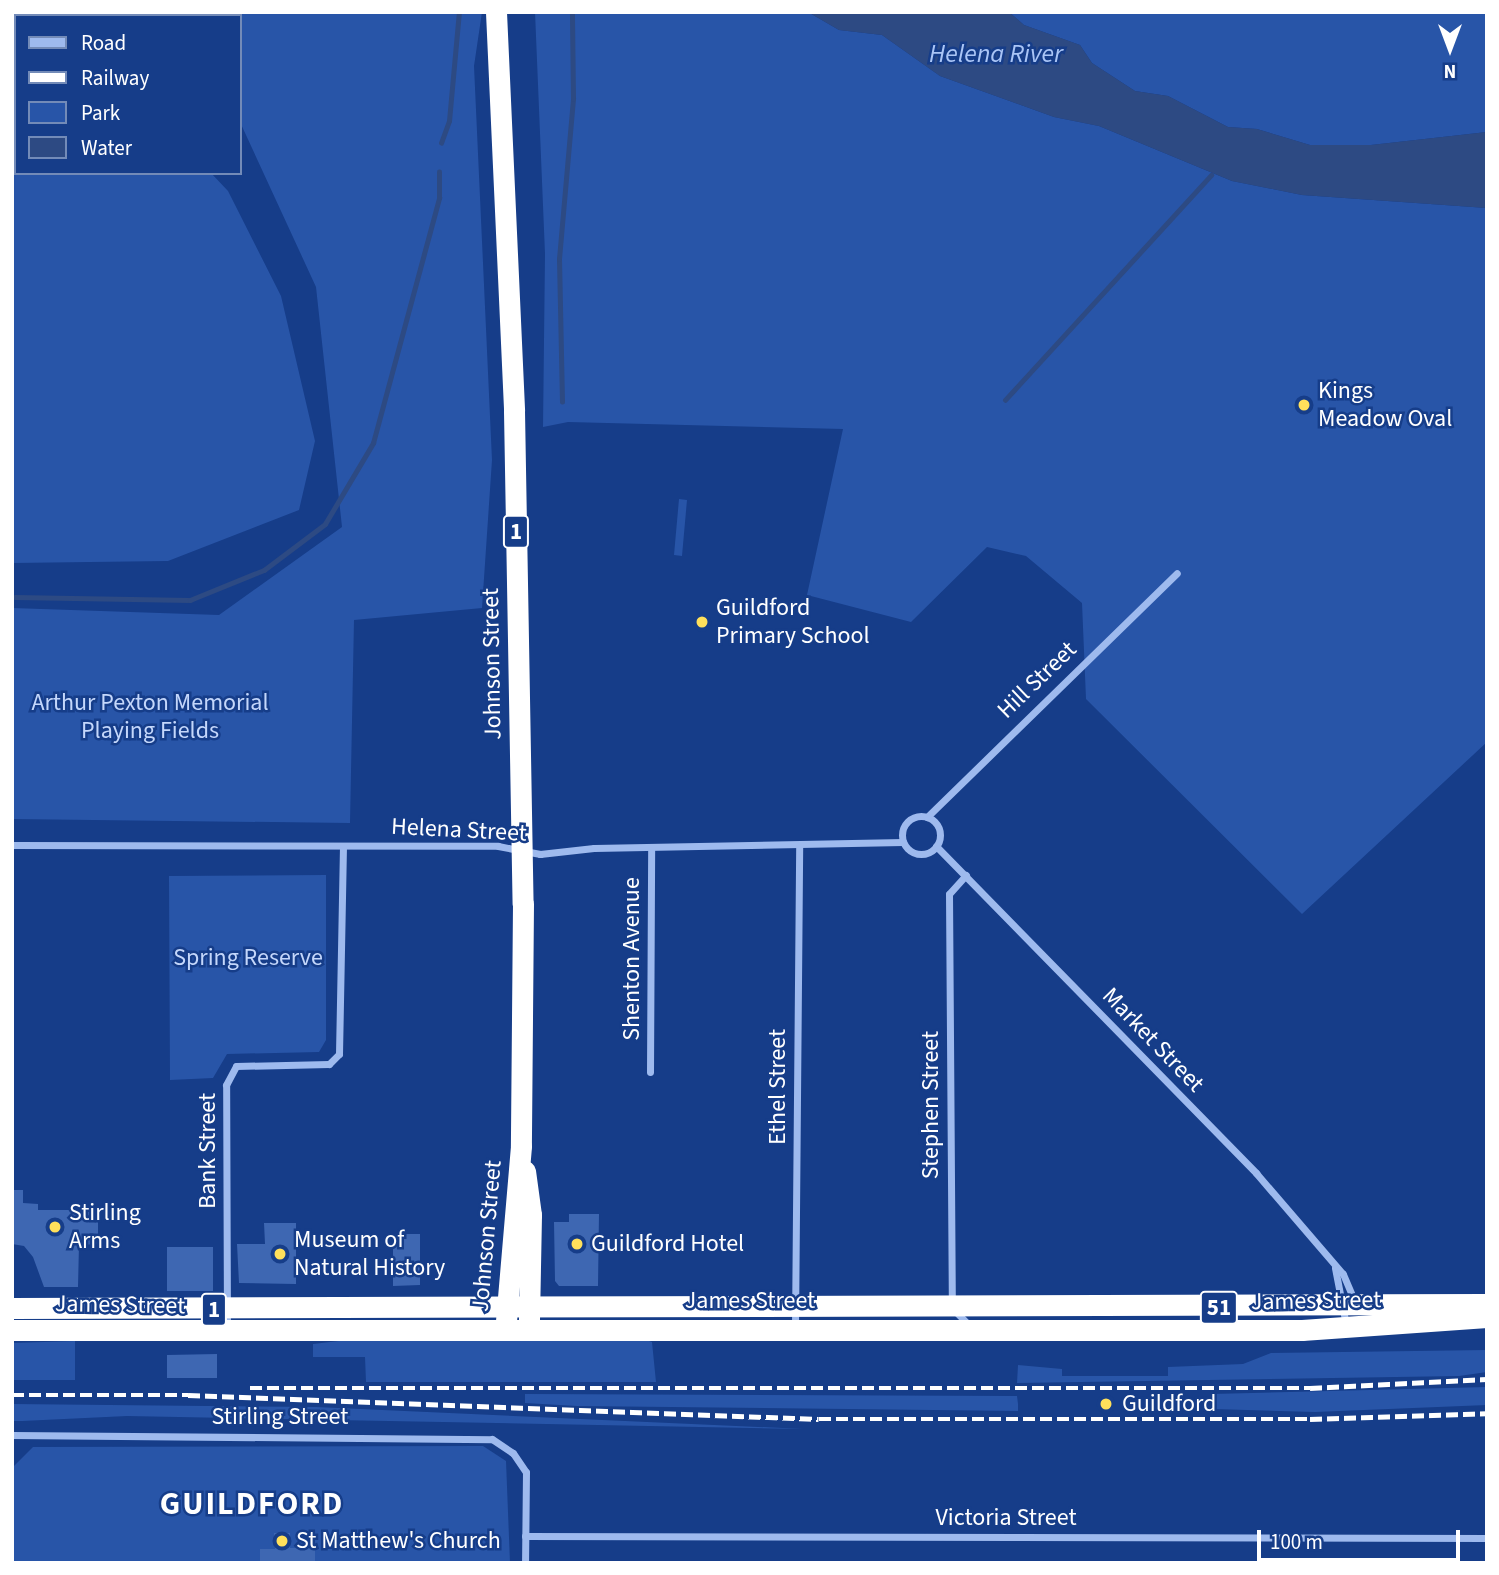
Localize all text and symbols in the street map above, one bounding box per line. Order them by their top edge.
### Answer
legend [14,14,242,175]
north arrow [1415,14,1485,84]
text: Road [81,28,126,58]
water label: Helena River [929,38,1063,70]
text: N [1444,57,1456,84]
text: Railway [81,63,149,93]
text: Park [81,98,120,128]
text: Water [81,133,132,163]
place label: Kings Meadow Oval [1318,377,1452,433]
marker: Kings Meadow Oval [1296,397,1312,413]
road number: 1 [502,512,530,552]
street label: Johnson Street [476,588,508,740]
place label: Guildford Primary School [716,594,870,650]
marker: Guildford Primary School [694,614,710,630]
street label: Hill Street [991,635,1083,725]
park label: Arthur Pexton Memorial Playing Fields [31,689,269,745]
street label: Helena Street [390,812,528,848]
street label: Shenton Avenue [618,877,646,1041]
park label: Spring Reserve [173,944,323,972]
street label: Market Street [1096,982,1210,1098]
street label: Ethel Street [764,1029,792,1145]
street label: Stephen Street [917,1031,945,1179]
street label: Bank Street [194,1093,222,1209]
street label: Johnson Street [466,1159,508,1313]
place label: Stirling Arms [69,1199,141,1255]
marker: Stirling Arms [47,1219,63,1235]
place label: Museum of Natural History [294,1226,445,1282]
place label: Guildford Hotel [591,1230,744,1258]
marker: Guildford Hotel [569,1236,585,1252]
marker: Museum of Natural History [272,1246,288,1262]
street label: James Street [1251,1285,1381,1317]
street label: James Street [685,1287,815,1315]
road number: 51 [1200,1288,1238,1328]
street label: James Street [55,1289,185,1321]
road number: 1 [200,1290,228,1330]
place label: Guildford [1122,1390,1216,1418]
marker: Guildford [1096,1394,1116,1414]
street label: Stirling Street [212,1403,348,1431]
district label: GUILDFORD [161,1485,343,1523]
street label: Victoria Street [935,1504,1077,1532]
scale bar [1261,1516,1464,1560]
place label: St Matthew's Church [296,1527,501,1555]
text: 100 m [1270,1527,1323,1557]
marker: St Matthew's Church [274,1533,290,1549]

